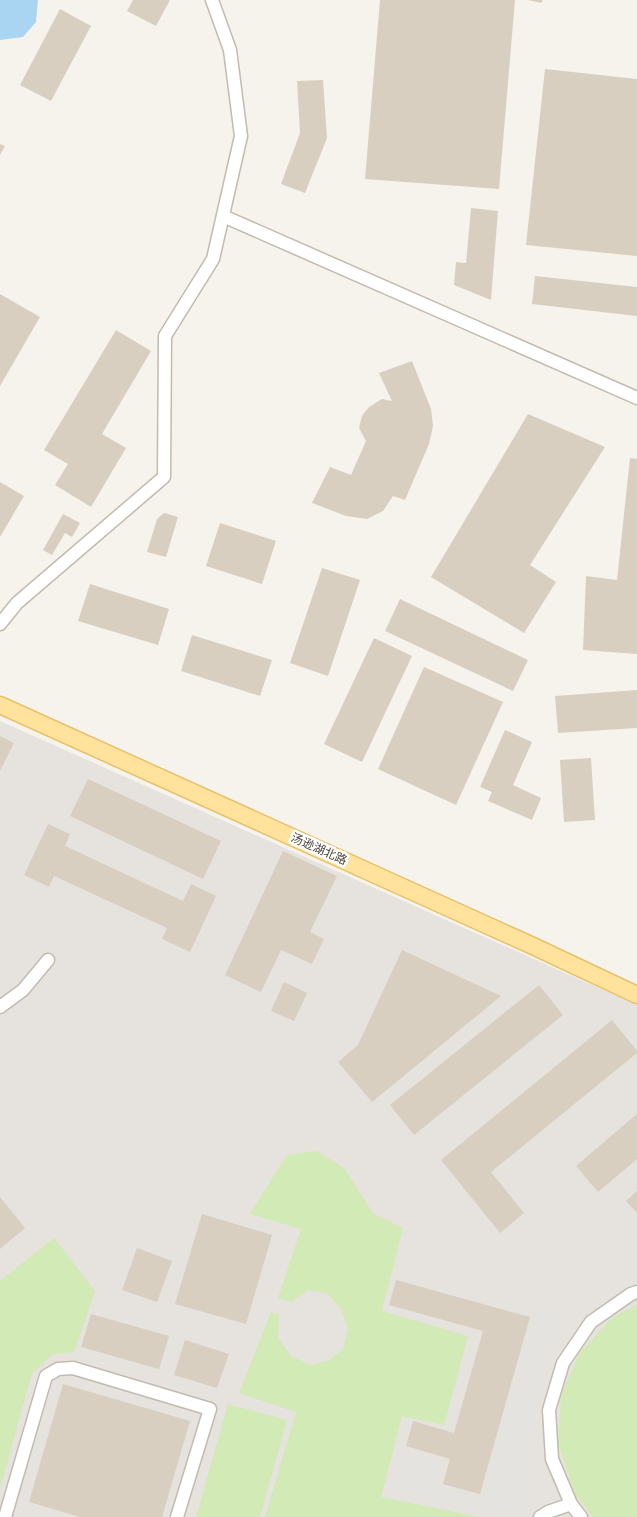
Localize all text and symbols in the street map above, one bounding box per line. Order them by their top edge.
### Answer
street label: 汤逊湖北路 [289,829,350,868]

